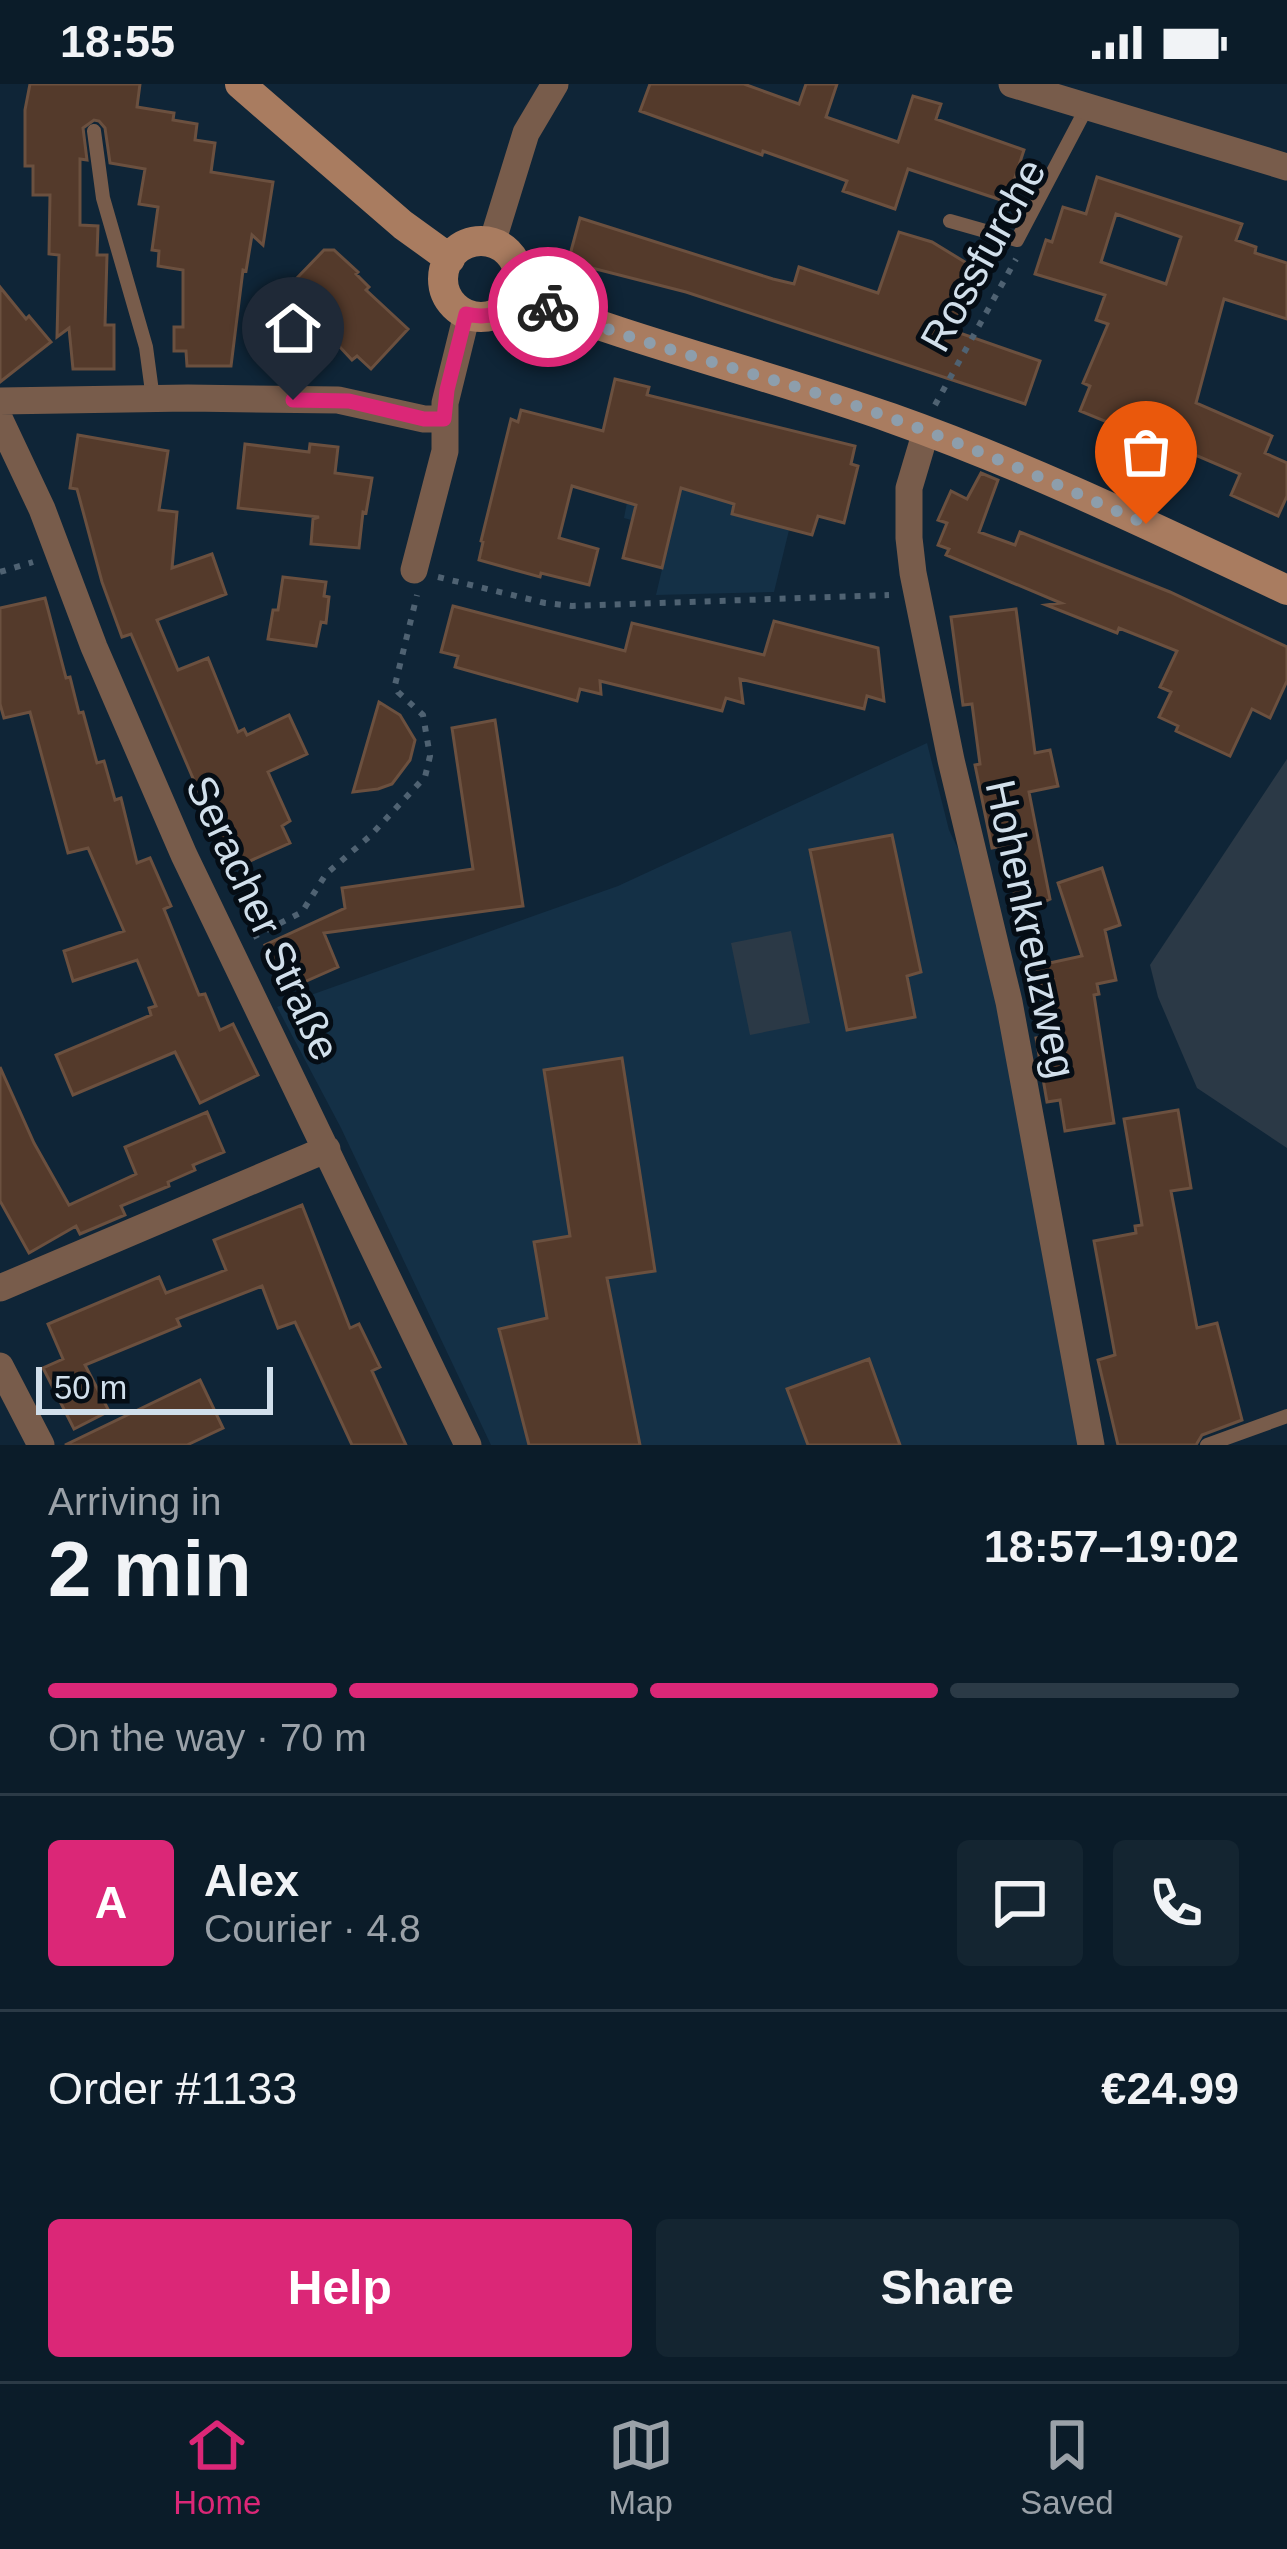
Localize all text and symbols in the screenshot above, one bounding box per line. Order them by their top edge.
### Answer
text: 18:55 [60,16,175,67]
street label: Rossfurche [911,151,1055,359]
courier [488,247,608,367]
icon: bike [515,274,581,340]
pin [242,277,344,400]
icon: home [260,295,326,361]
pin [1095,401,1197,524]
icon: bag [1113,419,1179,485]
street label: Seracher Straße [177,768,349,1068]
street label: Hohenkreuzweg [976,776,1086,1082]
scale bar [36,1361,273,1414]
text: 50 m [54,1369,127,1406]
text: Arriving in [48,1480,221,1523]
text: 18:57–19:02 [984,1521,1239,1572]
text: 2 min [48,1525,252,1613]
text: On the way · 70 m [48,1716,367,1759]
button: chat [957,1840,1083,1966]
button: phone [1113,1840,1239,1966]
text: Alex [204,1855,299,1906]
text: A [95,1877,127,1928]
text: Courier · 4.8 [204,1907,421,1950]
text: Order #1133 [48,2063,297,2114]
text: €24.99 [1101,2063,1239,2114]
button: Help [48,2219,632,2357]
button: Share [656,2219,1239,2357]
tab: Home [173,2412,261,2522]
tab: Map [608,2412,674,2522]
tab: Saved [1020,2412,1114,2522]

